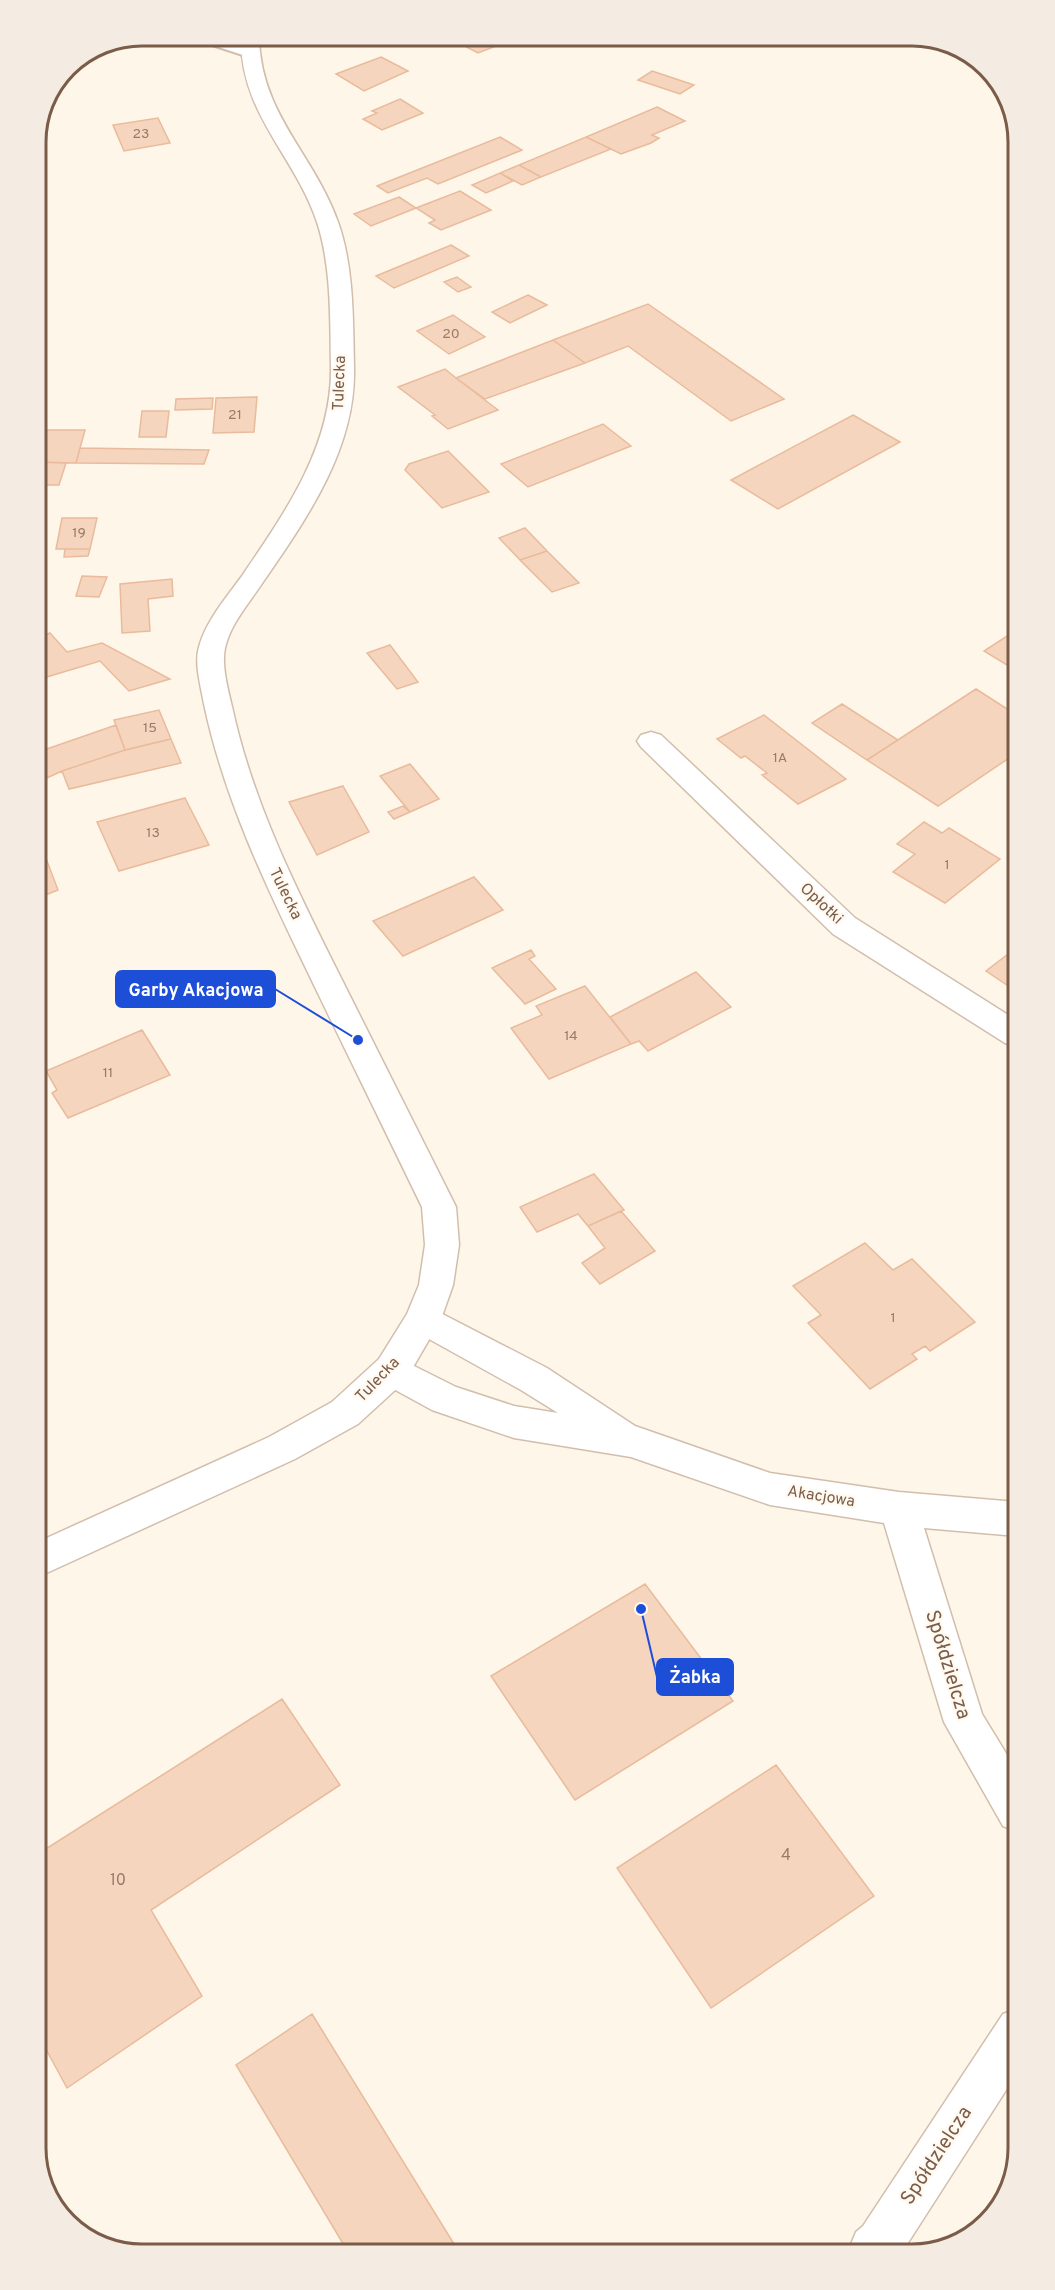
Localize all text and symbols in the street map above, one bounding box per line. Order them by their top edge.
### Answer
house number: 23 [133,126,150,143]
house number: 20 [442,326,460,343]
street label: Tulecka [329,355,351,411]
house number: 21 [228,407,242,424]
house number: 19 [72,525,86,542]
house number: 15 [143,720,157,737]
house number: 1A [773,750,787,767]
house number: 13 [146,825,160,842]
house number: 1 [944,857,950,874]
street label: Tulecka [264,865,306,923]
street label: Opłotki [795,879,847,929]
callout: Garby Akacjowa [116,971,275,1007]
text: Garby Akacjowa [129,980,263,1003]
house number: 14 [564,1028,578,1045]
house number: 11 [103,1065,113,1082]
house number: 1 [890,1310,896,1327]
street label: Tulecka [352,1353,404,1407]
street label: Akacjowa [786,1482,856,1512]
street label: Spółdzielcza [918,1607,976,1723]
callout: Żabka [657,1659,733,1695]
text: Żabka [669,1665,721,1690]
house number: 4 [781,1846,791,1866]
house number: 10 [110,1871,126,1891]
street label: Spółdzielcza [895,2102,979,2210]

